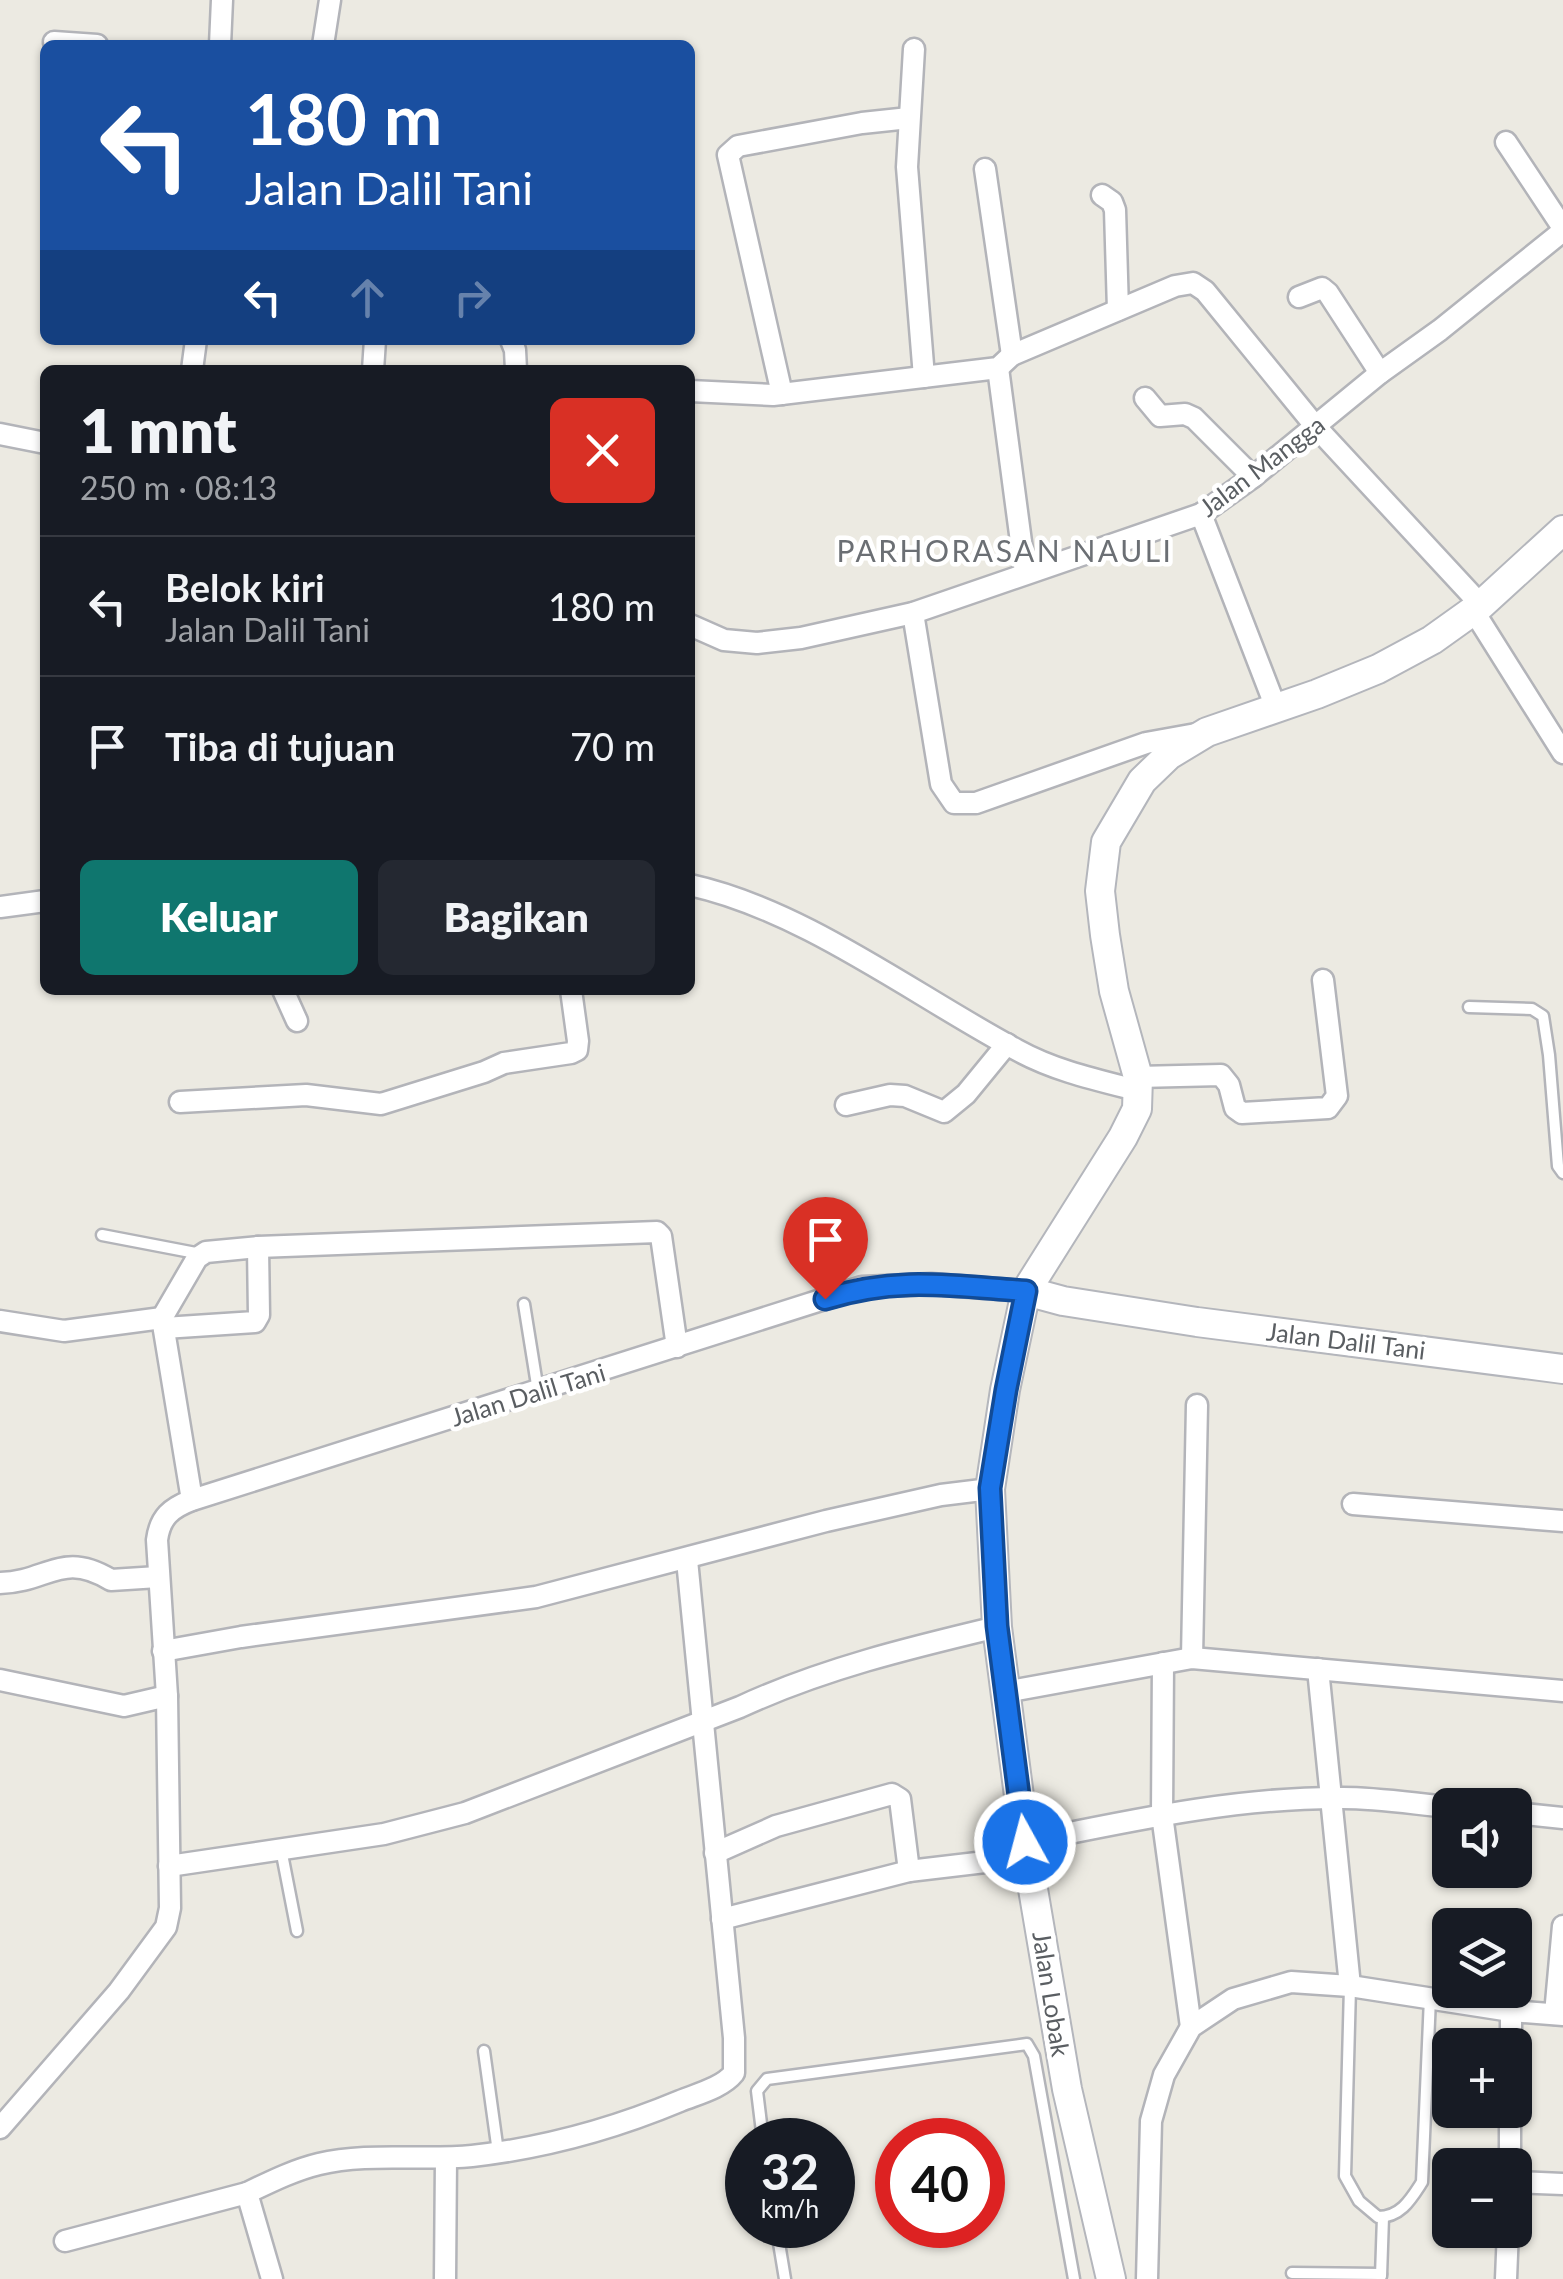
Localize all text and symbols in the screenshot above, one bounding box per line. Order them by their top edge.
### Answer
text: 180 m [245,76,442,160]
icon: left [80,80,210,210]
text: Jalan Dalil Tani [245,161,533,215]
icon: left [235,270,290,325]
icon: ahead [340,270,395,325]
icon: right [445,270,500,325]
text: 1 mnt [80,394,237,466]
button: close [550,398,655,503]
street label: Jalan Mangga [1193,408,1330,522]
text: 250 m · 08:13 [80,468,277,507]
district label: PARHORASAN NAULI [836,532,1174,568]
text: Belok kiri [165,564,325,610]
icon: left [80,579,135,634]
text: 180 m [548,583,655,629]
text: Jalan Dalil Tani [165,610,370,649]
icon: arrive [80,719,135,774]
text: Tiba di tujuan [165,723,395,769]
text: 70 m [570,723,655,769]
button: Keluar [80,860,358,975]
button: Bagikan [378,860,655,975]
pin [783,1197,868,1300]
icon: arrive [798,1212,853,1267]
street label: Jalan Dalil Tani [1265,1315,1427,1365]
street label: Jalan Dalil Tani [447,1356,609,1432]
map controls [1432,1788,1532,2248]
button: sound [1432,1788,1532,1888]
position arrow [973,1790,1077,1894]
button: layers [1432,1908,1532,2008]
street label: Jalan Lobak [1027,1929,1077,2059]
button: + [1432,2028,1532,2128]
speed limit sign: 40 [875,2118,1005,2248]
text: 32 [761,2141,819,2201]
button: − [1432,2148,1532,2248]
text: km/h [761,2193,819,2223]

